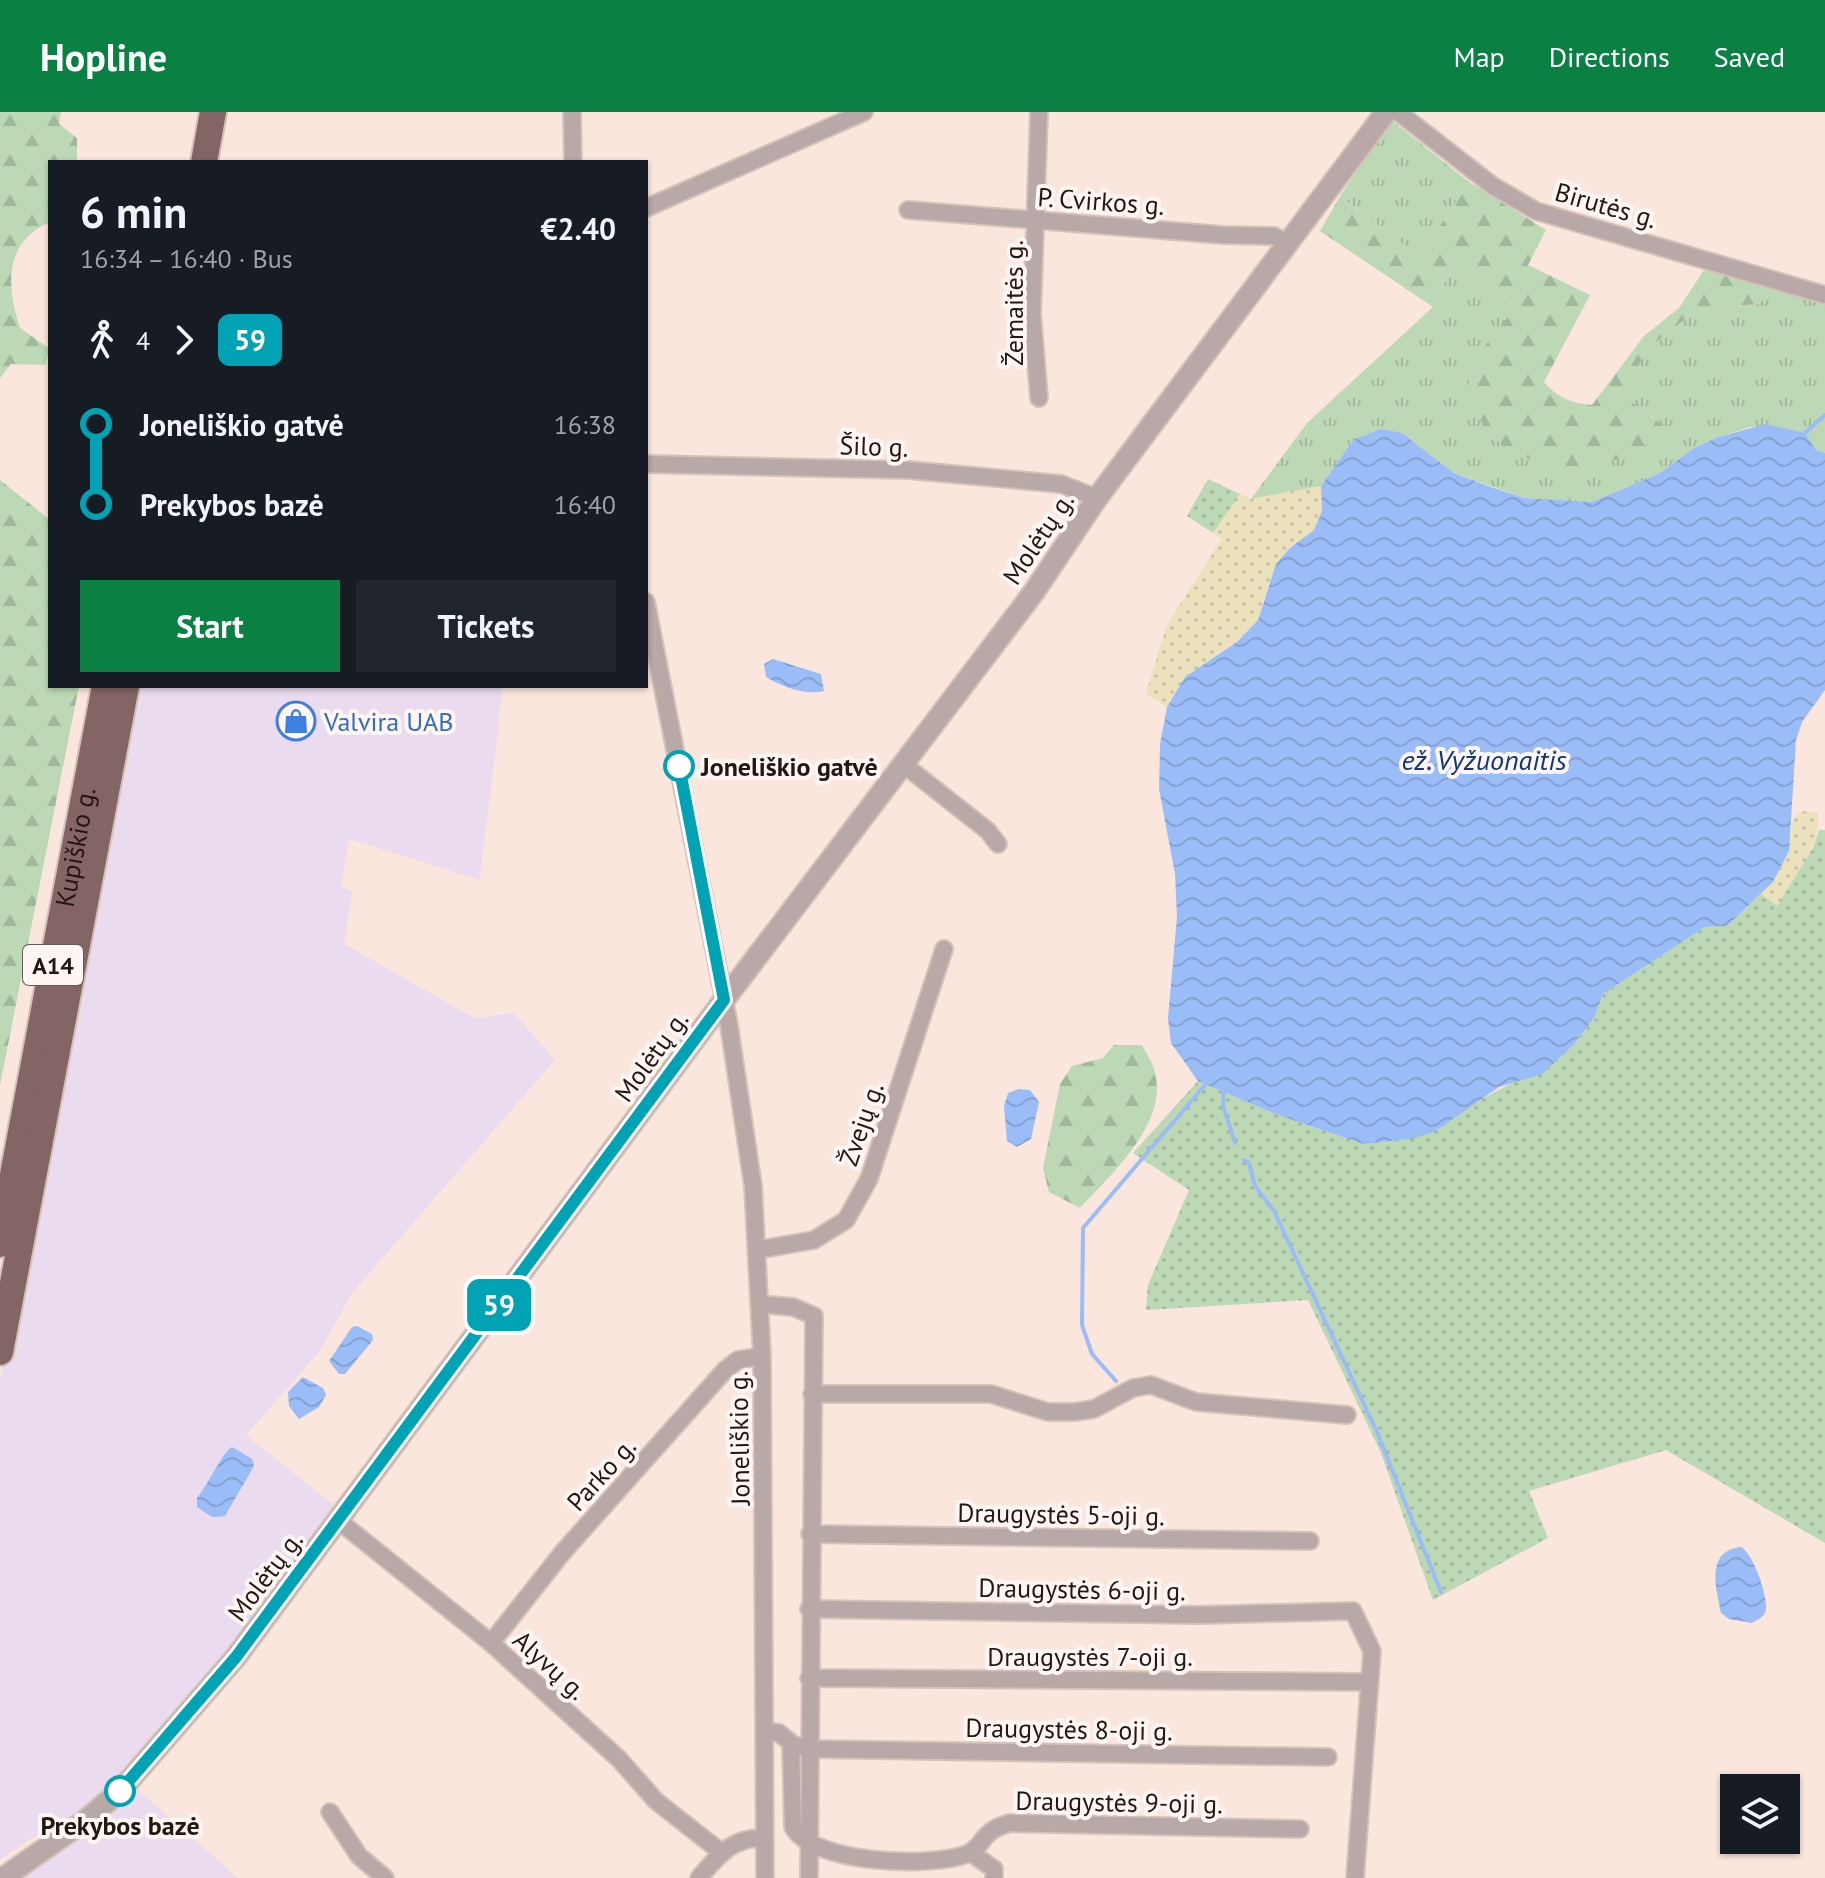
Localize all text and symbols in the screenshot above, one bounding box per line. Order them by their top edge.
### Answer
text: Hopline [40,32,167,81]
text: Map [1454,38,1505,75]
text: Directions [1549,38,1670,75]
text: Saved [1714,38,1785,75]
street label: Birutės g. [1551,175,1661,235]
street label: P. Cvirkos g. [1036,180,1166,222]
text: 6 min [80,183,187,240]
text: €2.40 [541,209,616,248]
street label: Žemaitės g. [997,240,1030,366]
text: 16:34 – 16:40 · Bus [80,242,293,275]
icon: walk [80,318,124,362]
icon: forward [162,318,206,362]
text: 59 [234,321,266,358]
text: 4 [136,324,150,357]
text: Joneliškio gatvė [140,405,344,444]
text: 16:38 [554,408,616,441]
street label: Šilo g. [839,428,909,464]
text: Prekybos bazė [140,485,324,524]
street label: Molėtų g. [995,485,1081,591]
text: 16:40 [554,488,616,521]
button: Start [80,580,340,672]
button: Tickets [356,580,616,672]
shop icon: Valvira UAB [275,700,317,742]
place label: Valvira UAB [323,705,453,738]
water label: ež. Vyžuonaitis [1401,741,1567,778]
place label: Joneliškio gatvė [700,750,878,783]
marker: Joneliškio gatvė [664,751,694,781]
street label: Kupiškio g. [47,784,102,909]
road number: A14 [23,945,83,985]
street label: Molėtų g. [607,1004,695,1108]
street label: Žvejų g. [831,1078,891,1170]
line badge: 59 [463,1279,535,1331]
text: 59 [483,1286,515,1323]
street label: Joneliškio g. [721,1371,757,1506]
street label: Parko g. [559,1430,643,1518]
street label: Draugystės 5-oji g. [957,1496,1165,1532]
street label: Molėtų g. [220,1524,310,1628]
street label: Draugystės 6-oji g. [978,1571,1186,1607]
street label: Alyvų g. [506,1623,594,1707]
street label: Draugystės 7-oji g. [987,1640,1193,1673]
street label: Draugystės 8-oji g. [965,1711,1173,1747]
map controls [1720,1774,1800,1854]
button: layers [1720,1774,1800,1854]
marker: Prekybos bazė [105,1776,135,1806]
street label: Draugystės 9-oji g. [1015,1784,1223,1820]
place label: Prekybos bazė [40,1809,200,1842]

